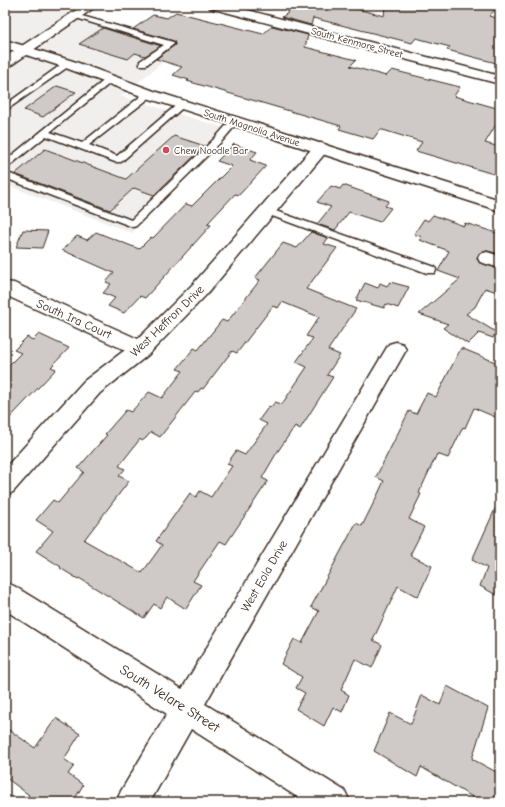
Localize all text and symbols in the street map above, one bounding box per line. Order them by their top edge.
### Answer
street label: South Kenmore Street [310,25,405,61]
street label: South Magnolia Avenue [202,107,301,149]
marker: Chew Noodle Bar [161,145,171,155]
place label: Chew Noodle Bar [174,145,248,157]
street label: West Heffron Drive [127,282,207,360]
street label: South Ira Court [34,296,114,342]
street label: West Eola Drive [238,538,290,614]
street label: South Velare Street [117,661,224,736]

